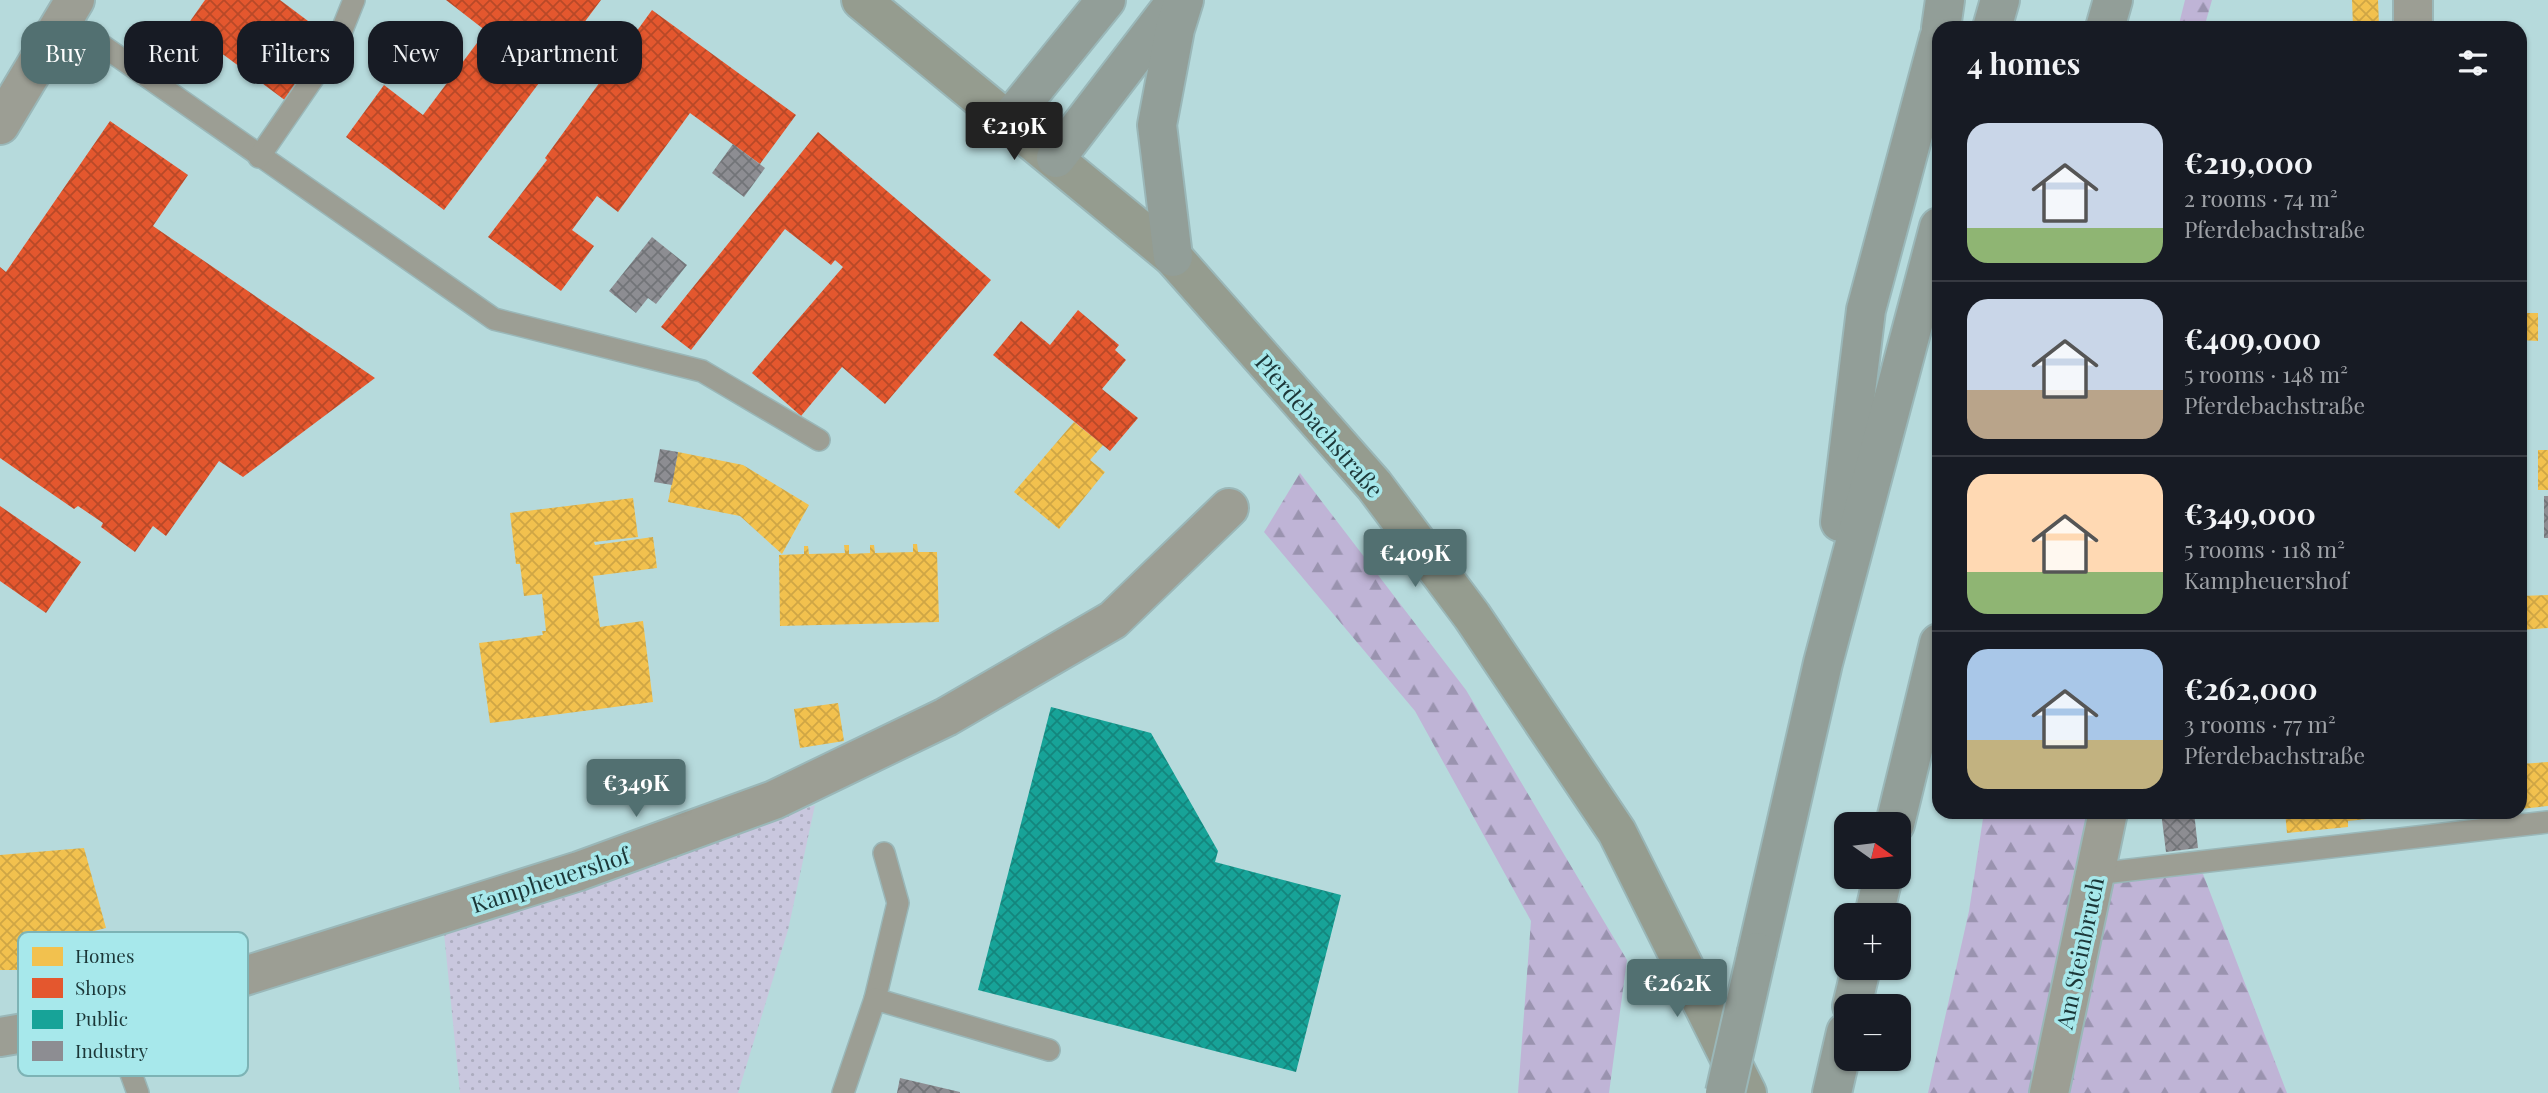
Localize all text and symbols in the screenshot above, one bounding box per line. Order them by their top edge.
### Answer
chip: Buy [21,21,110,84]
chip: Rent [124,21,223,84]
chip: Filters [237,21,354,84]
chip: New [368,21,463,84]
chip: Apartment [477,21,642,84]
text: 4 homes [1967,43,2080,83]
icon: filters [2454,44,2492,82]
pin: €219K [965,102,1063,162]
text: €219K [982,109,1046,140]
text: €219,000 [2184,142,2313,182]
icon: home [2023,151,2107,235]
text: 2 rooms · 74 m² [2184,182,2338,213]
text: Pferdebachstraße [2184,213,2365,244]
text: €409,000 [2184,318,2321,358]
icon: home [2023,327,2107,411]
street label: Pferdebachstraße [1249,347,1391,503]
text: 5 rooms · 148 m² [2184,358,2348,389]
text: Pferdebachstraße [2184,389,2365,420]
text: €349,000 [2184,493,2316,533]
icon: home [2023,502,2107,586]
pin: €409K [1366,530,1464,589]
text: 5 rooms · 118 m² [2184,533,2345,564]
text: €409K [1380,536,1450,567]
text: Kampheuershof [2184,564,2349,595]
text: €262,000 [2184,668,2318,708]
icon: home [2023,677,2107,761]
text: 3 rooms · 77 m² [2184,708,2336,739]
text: Pferdebachstraße [2184,739,2365,770]
pin: €349K [587,760,685,819]
text: €349K [603,766,669,797]
north arrow [1834,812,1911,889]
map controls [1834,812,1911,1071]
street label: Kampheuershof [467,838,635,919]
street label: Am Steinbruch [2048,874,2110,1033]
button: + [1834,903,1911,980]
legend [18,932,248,1076]
text: Homes [75,942,134,968]
pin: €262K [1628,960,1726,1019]
text: €262K [1643,966,1711,997]
text: Shops [75,974,126,1000]
button: − [1834,994,1911,1071]
text: Public [75,1005,128,1031]
text: Industry [75,1037,149,1063]

